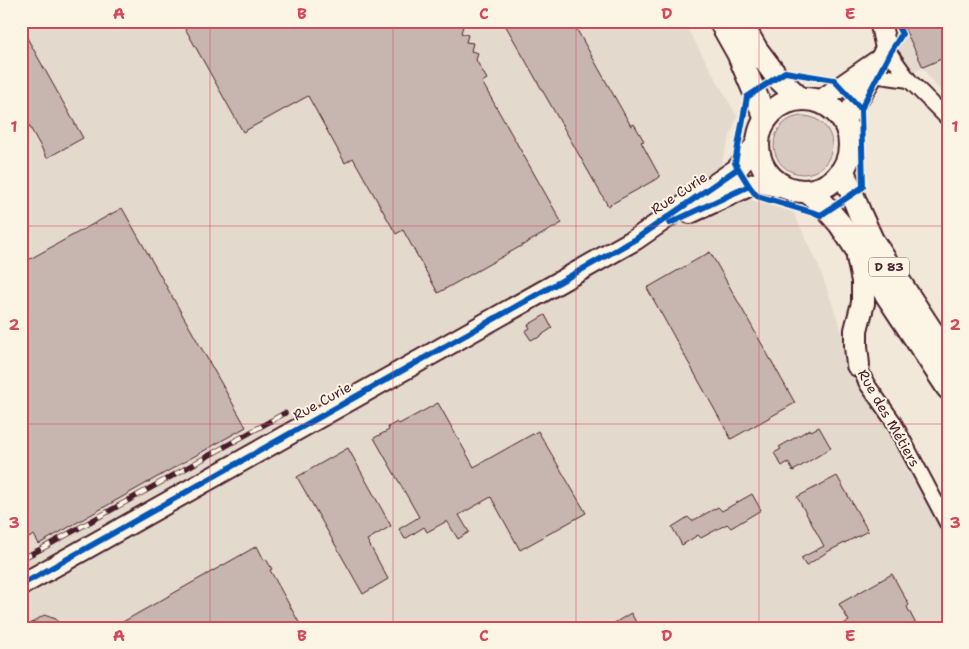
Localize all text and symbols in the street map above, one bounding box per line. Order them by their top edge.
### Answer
text: A [113,3,125,24]
text: B [297,3,307,24]
text: C [479,3,489,24]
text: D [661,3,673,24]
text: E [845,3,855,24]
text: 1 [10,116,18,137]
text: 1 [951,116,959,137]
street label: Rue Curie [647,168,711,218]
road number: D 83 [869,258,909,276]
text: 2 [8,314,20,335]
text: 2 [949,314,961,335]
street label: Rue des Métiers [854,366,924,470]
street label: Rue Curie [290,378,354,424]
text: 3 [8,512,20,533]
text: 3 [949,512,961,533]
text: A [113,625,125,646]
text: B [297,625,307,646]
text: C [479,625,489,646]
text: D [661,625,673,646]
text: E [845,625,855,646]

